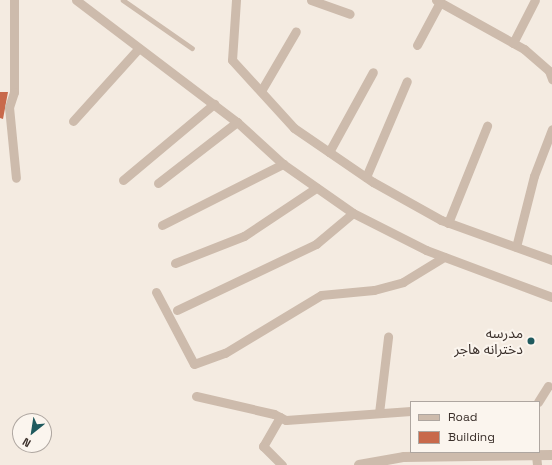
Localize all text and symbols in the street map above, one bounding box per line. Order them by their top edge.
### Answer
place label: مدرسه دخترانه هاجر [454,325,523,358]
marker: مدرسه دخترانه هاجر [526,336,536,346]
legend [410,401,540,453]
text: Road [448,409,477,425]
north arrow [12,413,52,453]
text: Building [448,429,495,445]
text: N [20,435,33,450]

